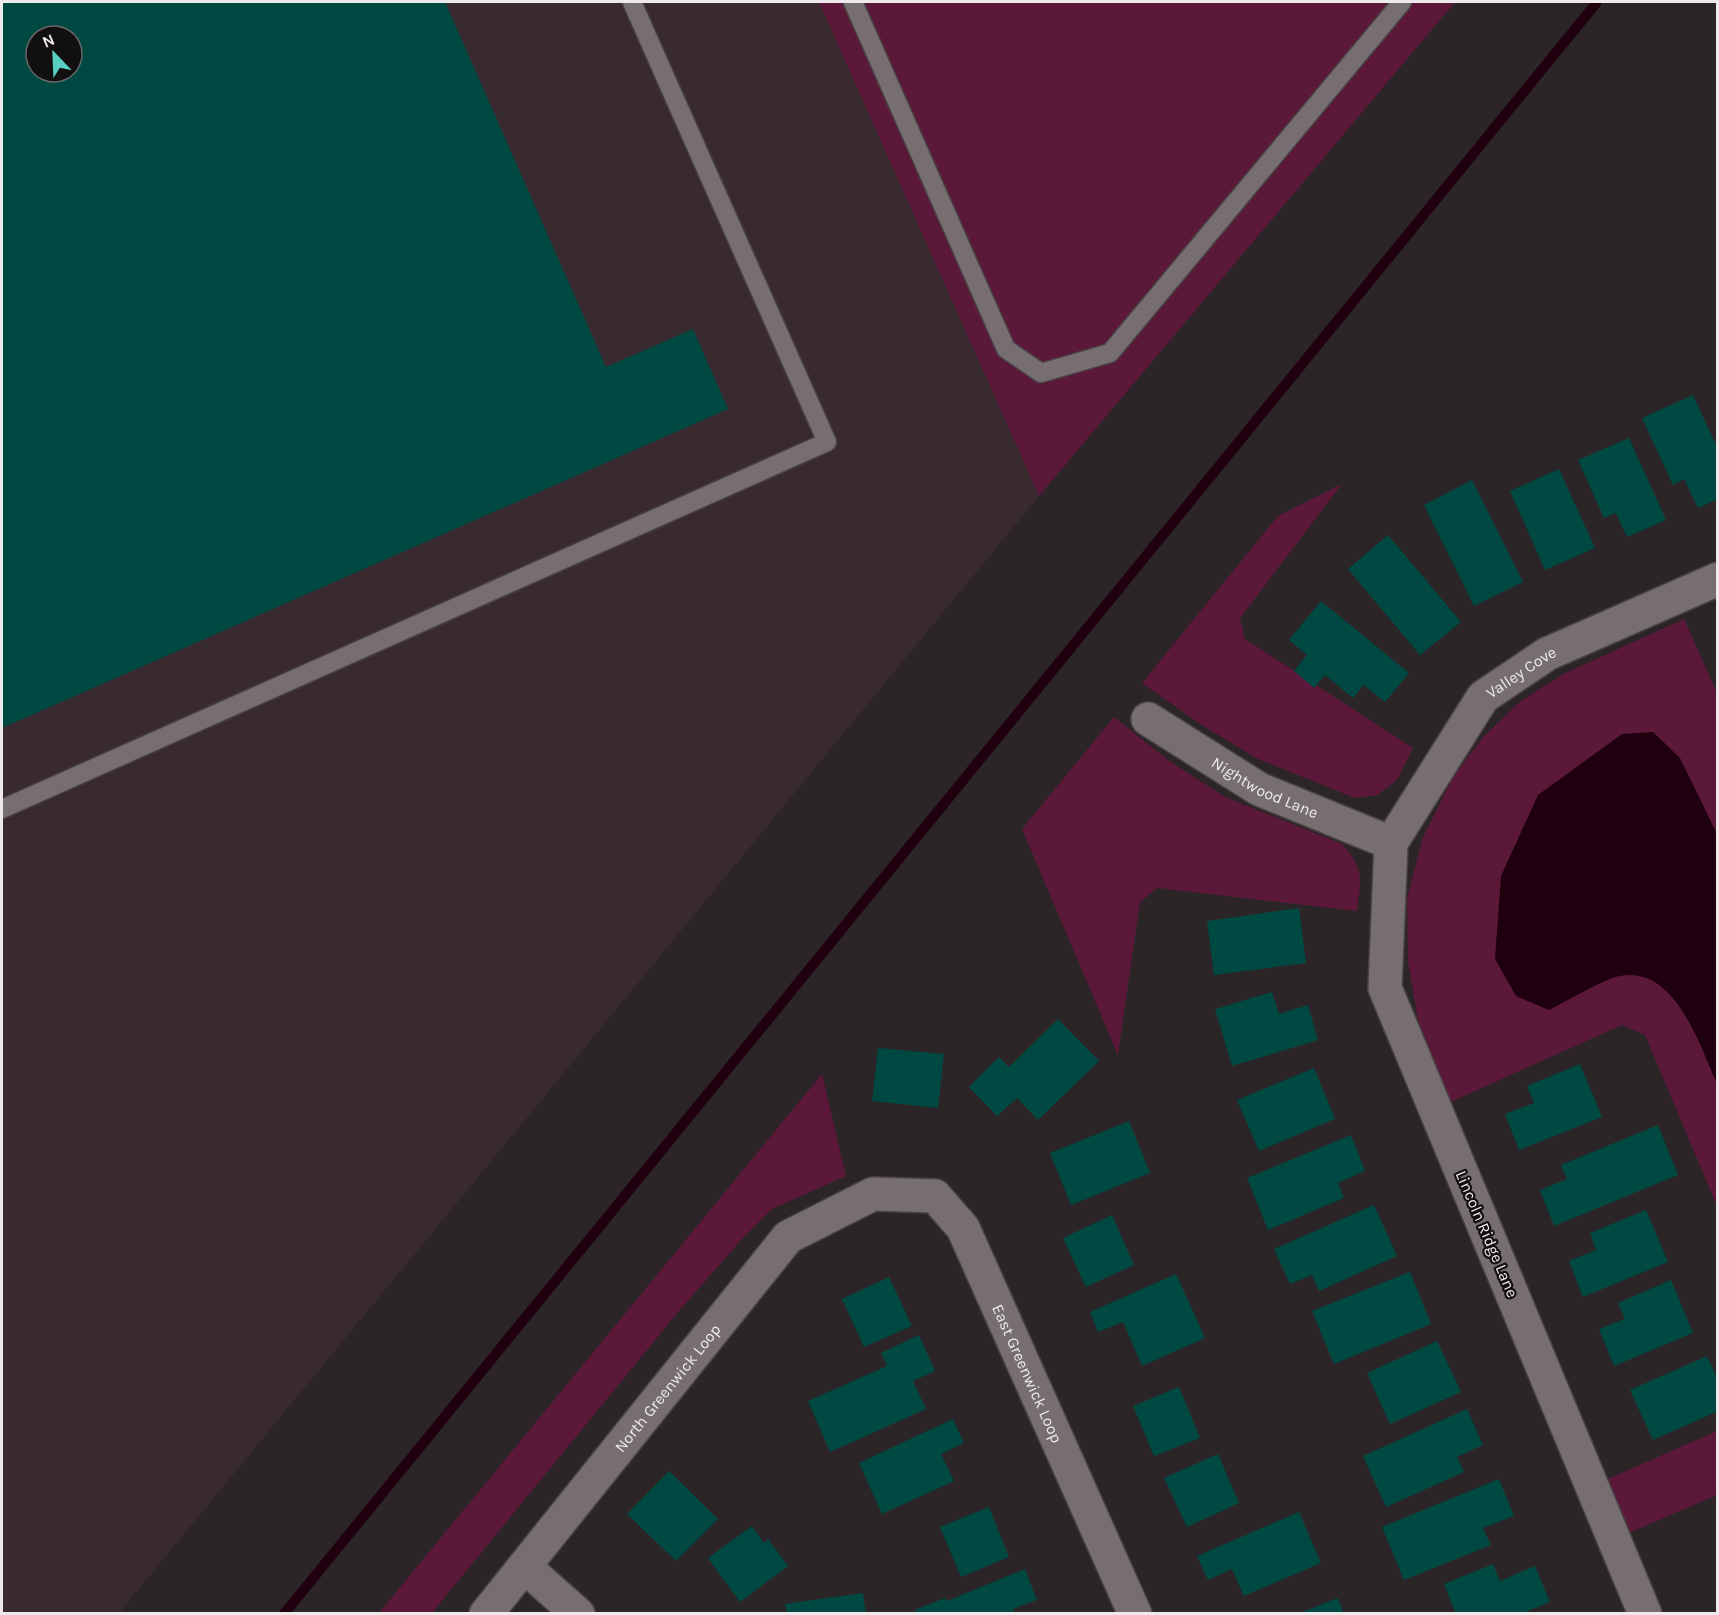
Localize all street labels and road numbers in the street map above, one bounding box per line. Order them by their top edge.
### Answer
street label: Valley Cove [1482,642,1559,702]
street label: Nightwood Lane [1208,752,1321,822]
street label: Lincoln Ridge Lane [1452,1168,1522,1300]
street label: East Greenwick Loop [989,1301,1067,1446]
street label: North Greenwick Loop [610,1320,724,1456]

